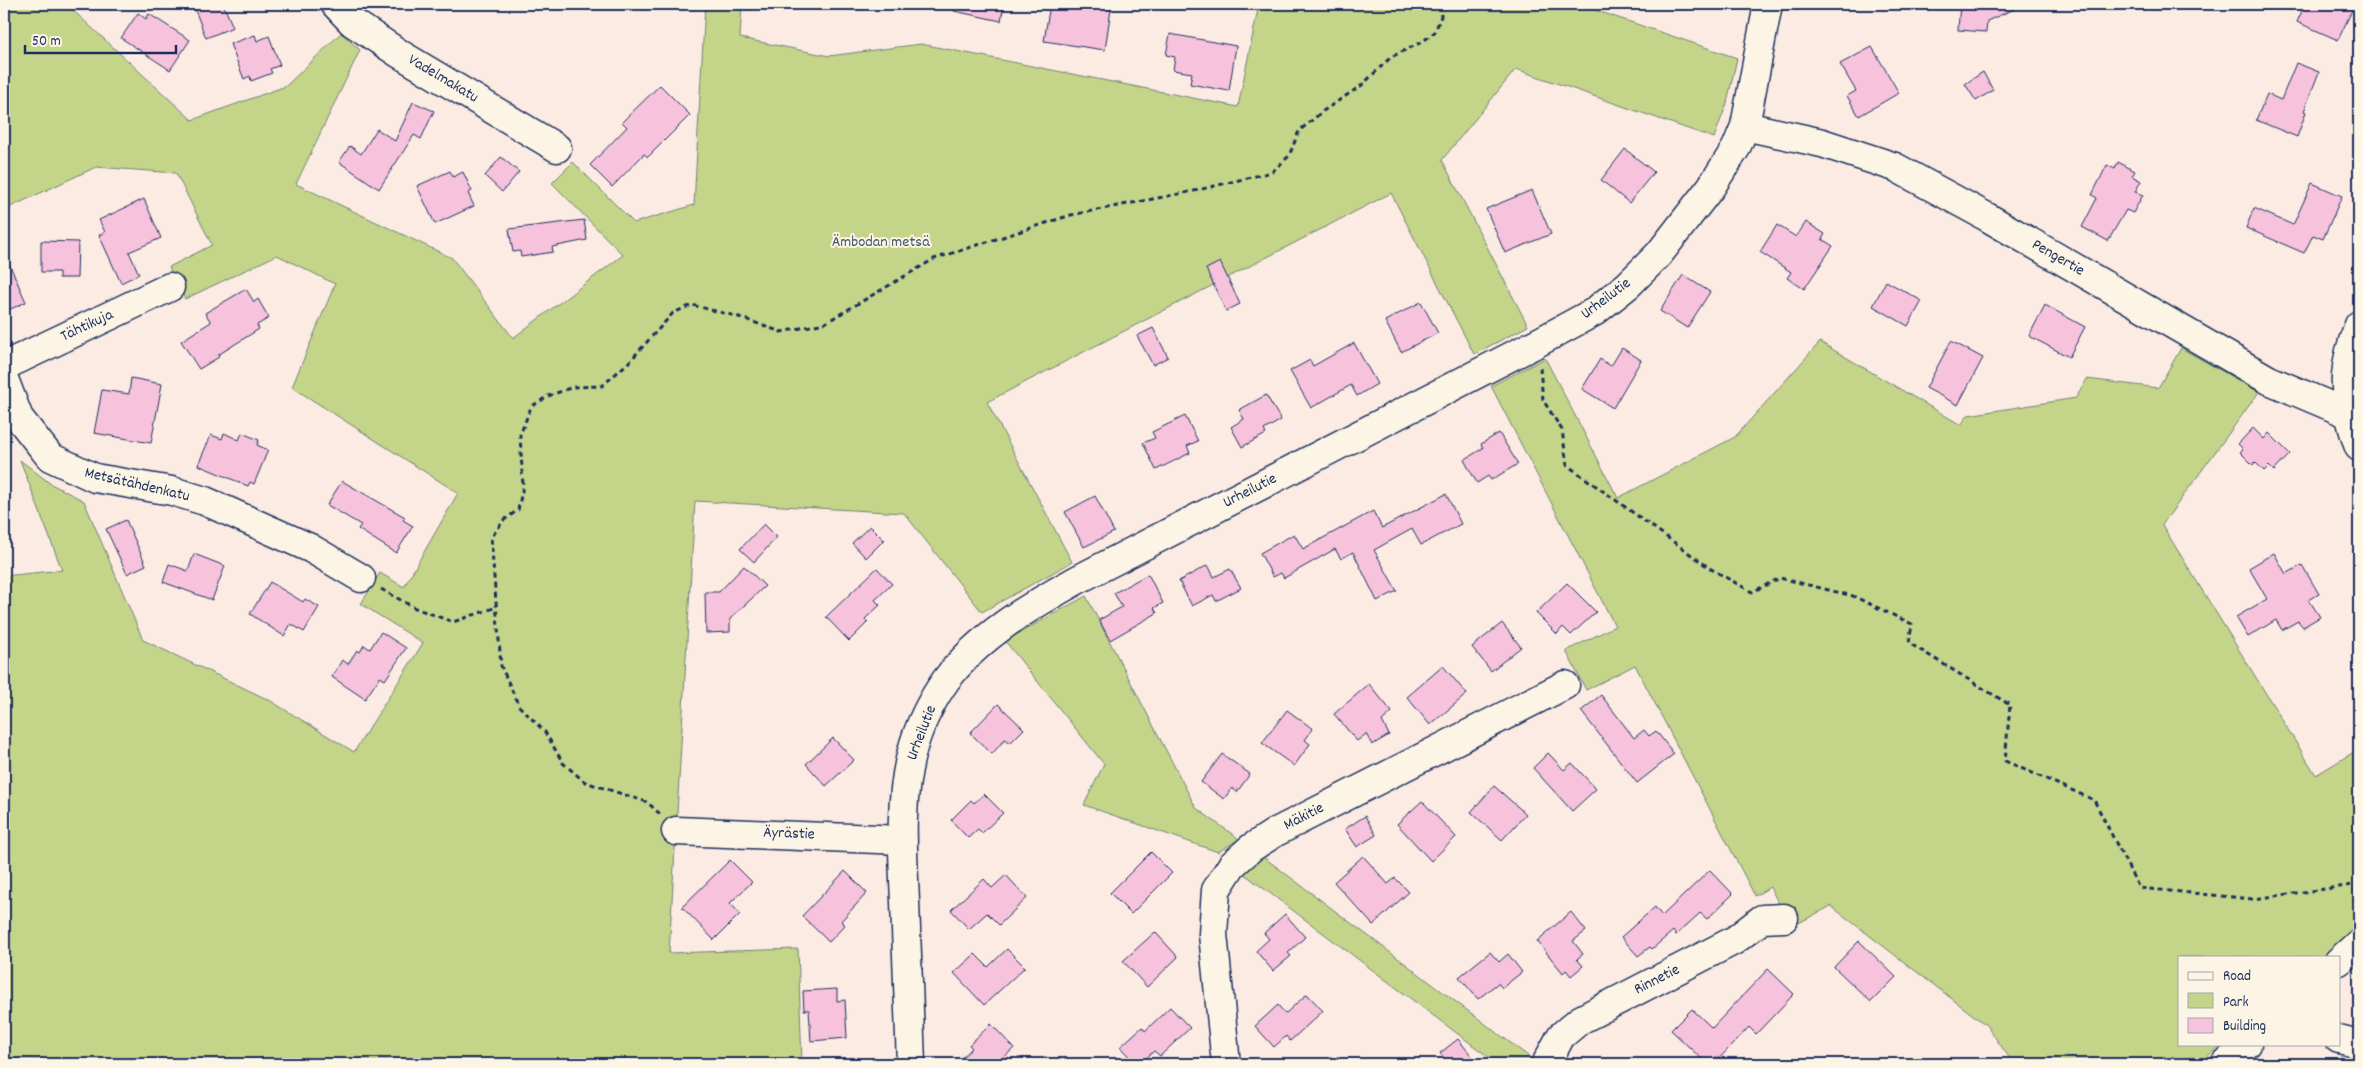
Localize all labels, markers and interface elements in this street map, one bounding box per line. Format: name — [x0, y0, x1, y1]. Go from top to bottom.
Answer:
scale bar — [25, 22, 176, 54]
text: 50 m — [32, 31, 61, 53]
street label: Vadelmakatu — [403, 49, 483, 109]
park label: Ämbodan metsä — [832, 231, 930, 254]
street label: Pengertie — [2027, 234, 2089, 282]
street label: Urheilutie — [1576, 273, 1636, 325]
street label: Tähtikuja — [57, 304, 118, 348]
street label: Metsätähdenkatu — [82, 462, 192, 508]
street label: Urheilutie — [1219, 468, 1281, 514]
street label: Urheilutie — [901, 702, 943, 764]
street label: Mäkitie — [1280, 797, 1328, 837]
street label: Äyrästie — [763, 822, 815, 846]
legend — [2178, 956, 2340, 1046]
street label: Rinnetie — [1630, 959, 1684, 1001]
text: Road — [2223, 966, 2251, 988]
text: Park — [2223, 992, 2249, 1014]
text: Building — [2223, 1016, 2266, 1038]

